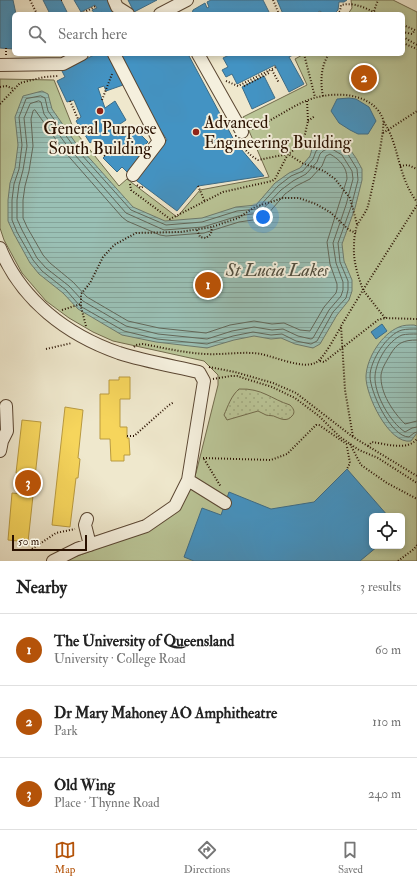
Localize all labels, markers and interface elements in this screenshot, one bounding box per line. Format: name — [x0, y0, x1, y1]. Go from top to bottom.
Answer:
search box — [12, 12, 405, 56]
icon: search — [26, 23, 48, 45]
text: Search here — [58, 25, 127, 44]
pin: 2 — [351, 63, 377, 93]
marker: General Purpose South Building — [95, 106, 105, 116]
place label: Advanced Engineering Building — [203, 112, 352, 153]
place label: General Purpose South Building — [43, 118, 157, 159]
marker: Advanced Engineering Building — [191, 127, 201, 137]
your location — [253, 207, 273, 227]
water label: St Lucia Lakes — [225, 259, 329, 282]
pin: 1 — [195, 270, 221, 300]
pin: 3 — [15, 468, 41, 498]
map controls — [369, 513, 405, 549]
button: locate — [369, 513, 405, 549]
scale bar — [12, 533, 87, 552]
text: 50 m — [18, 535, 39, 548]
text: Nearby — [16, 577, 67, 598]
text: 3 results — [360, 579, 401, 595]
text: The University of Queensland — [54, 632, 234, 651]
text: 1 — [27, 642, 31, 658]
text: 60 m — [375, 642, 401, 658]
text: University · College Road — [54, 651, 186, 667]
text: Dr Mary Mahoney AO Amphitheatre — [54, 704, 277, 723]
text: 2 — [26, 714, 32, 730]
text: 110 m — [372, 714, 401, 730]
text: Park — [54, 723, 78, 739]
text: Old Wing — [54, 776, 115, 795]
text: 3 — [27, 786, 32, 802]
text: 240 m — [368, 786, 401, 802]
text: Place · Thynne Road — [54, 795, 160, 811]
tab: Map — [54, 839, 76, 876]
tab: Directions — [184, 839, 230, 876]
tab: Saved — [338, 839, 363, 876]

